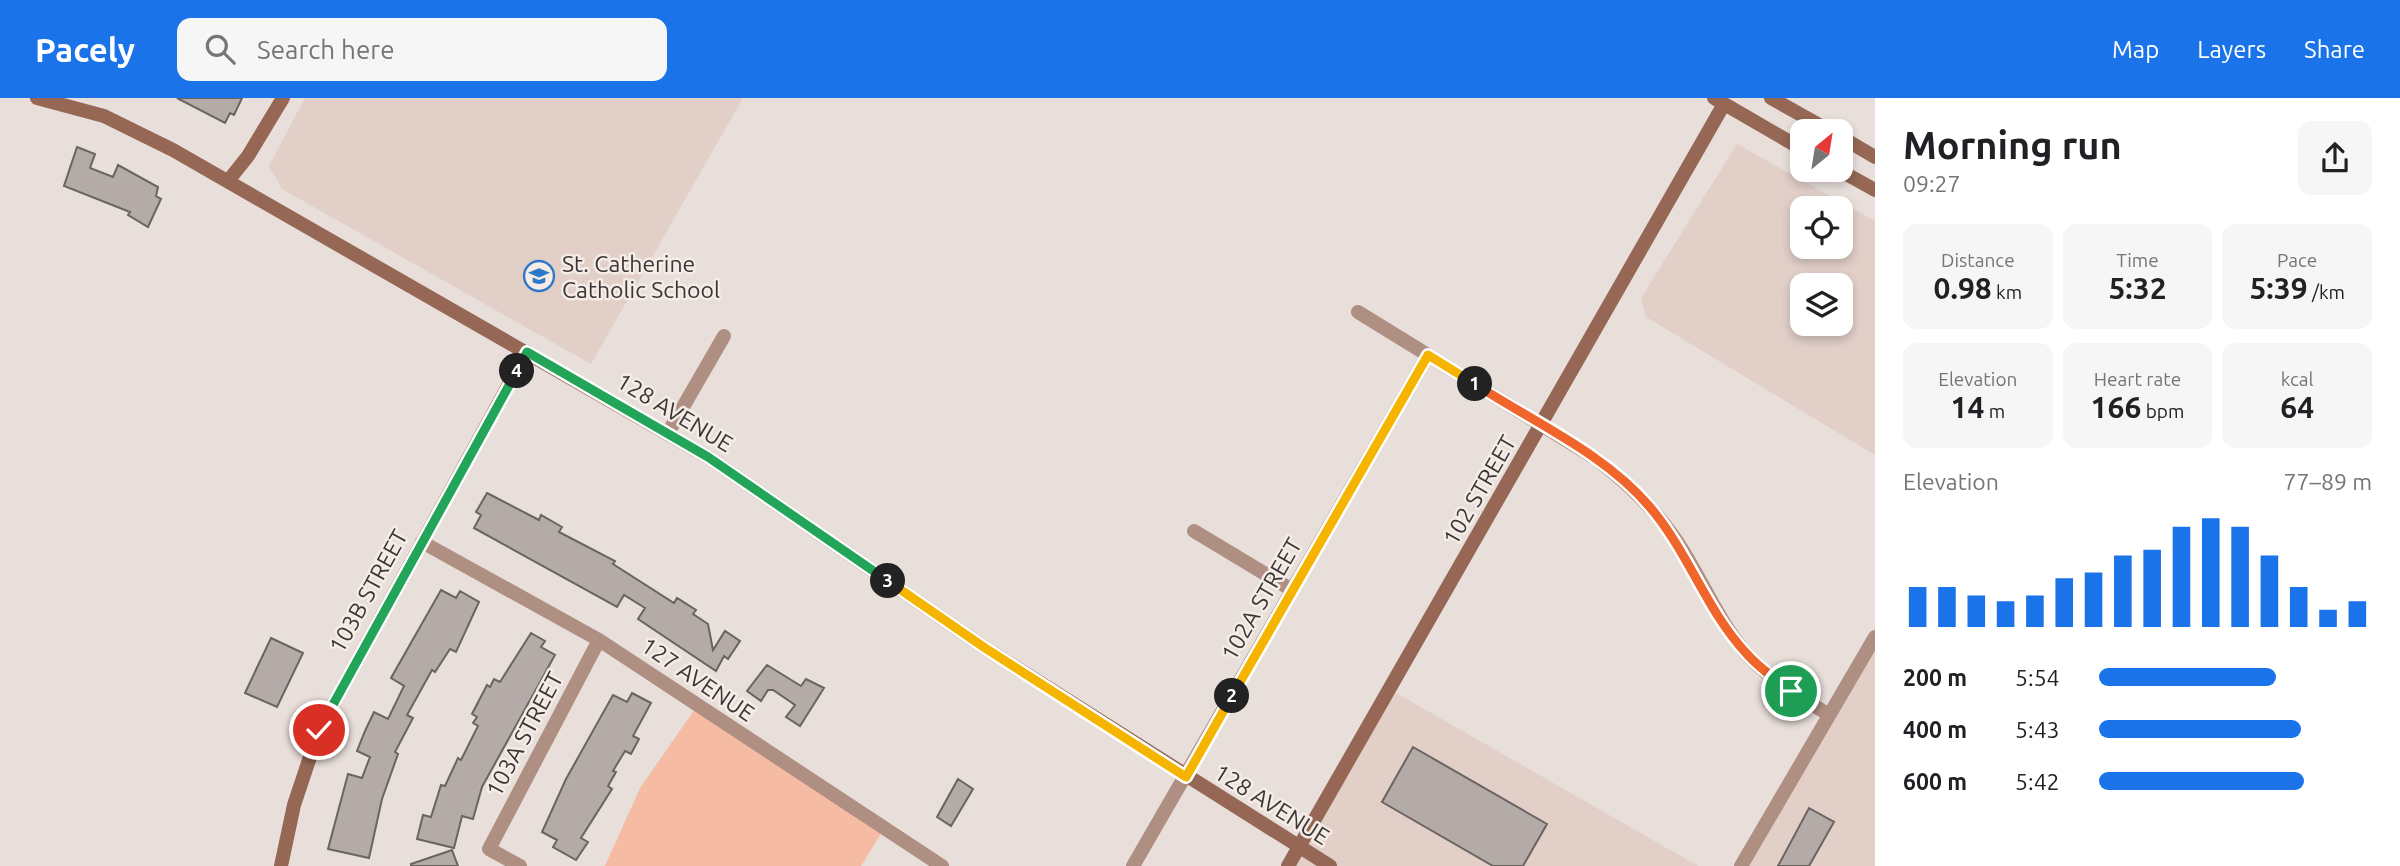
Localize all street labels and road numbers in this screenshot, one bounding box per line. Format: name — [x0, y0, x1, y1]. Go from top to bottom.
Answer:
street label: 128 AVENUE — [613, 368, 737, 456]
street label: 102 STREET — [1438, 431, 1520, 549]
street label: 103B STREET — [324, 525, 412, 657]
street label: 102A STREET — [1216, 533, 1306, 665]
street label: 127 AVENUE — [637, 632, 759, 726]
street label: 103A STREET — [481, 668, 567, 800]
street label: 128 AVENUE — [1210, 759, 1334, 849]

